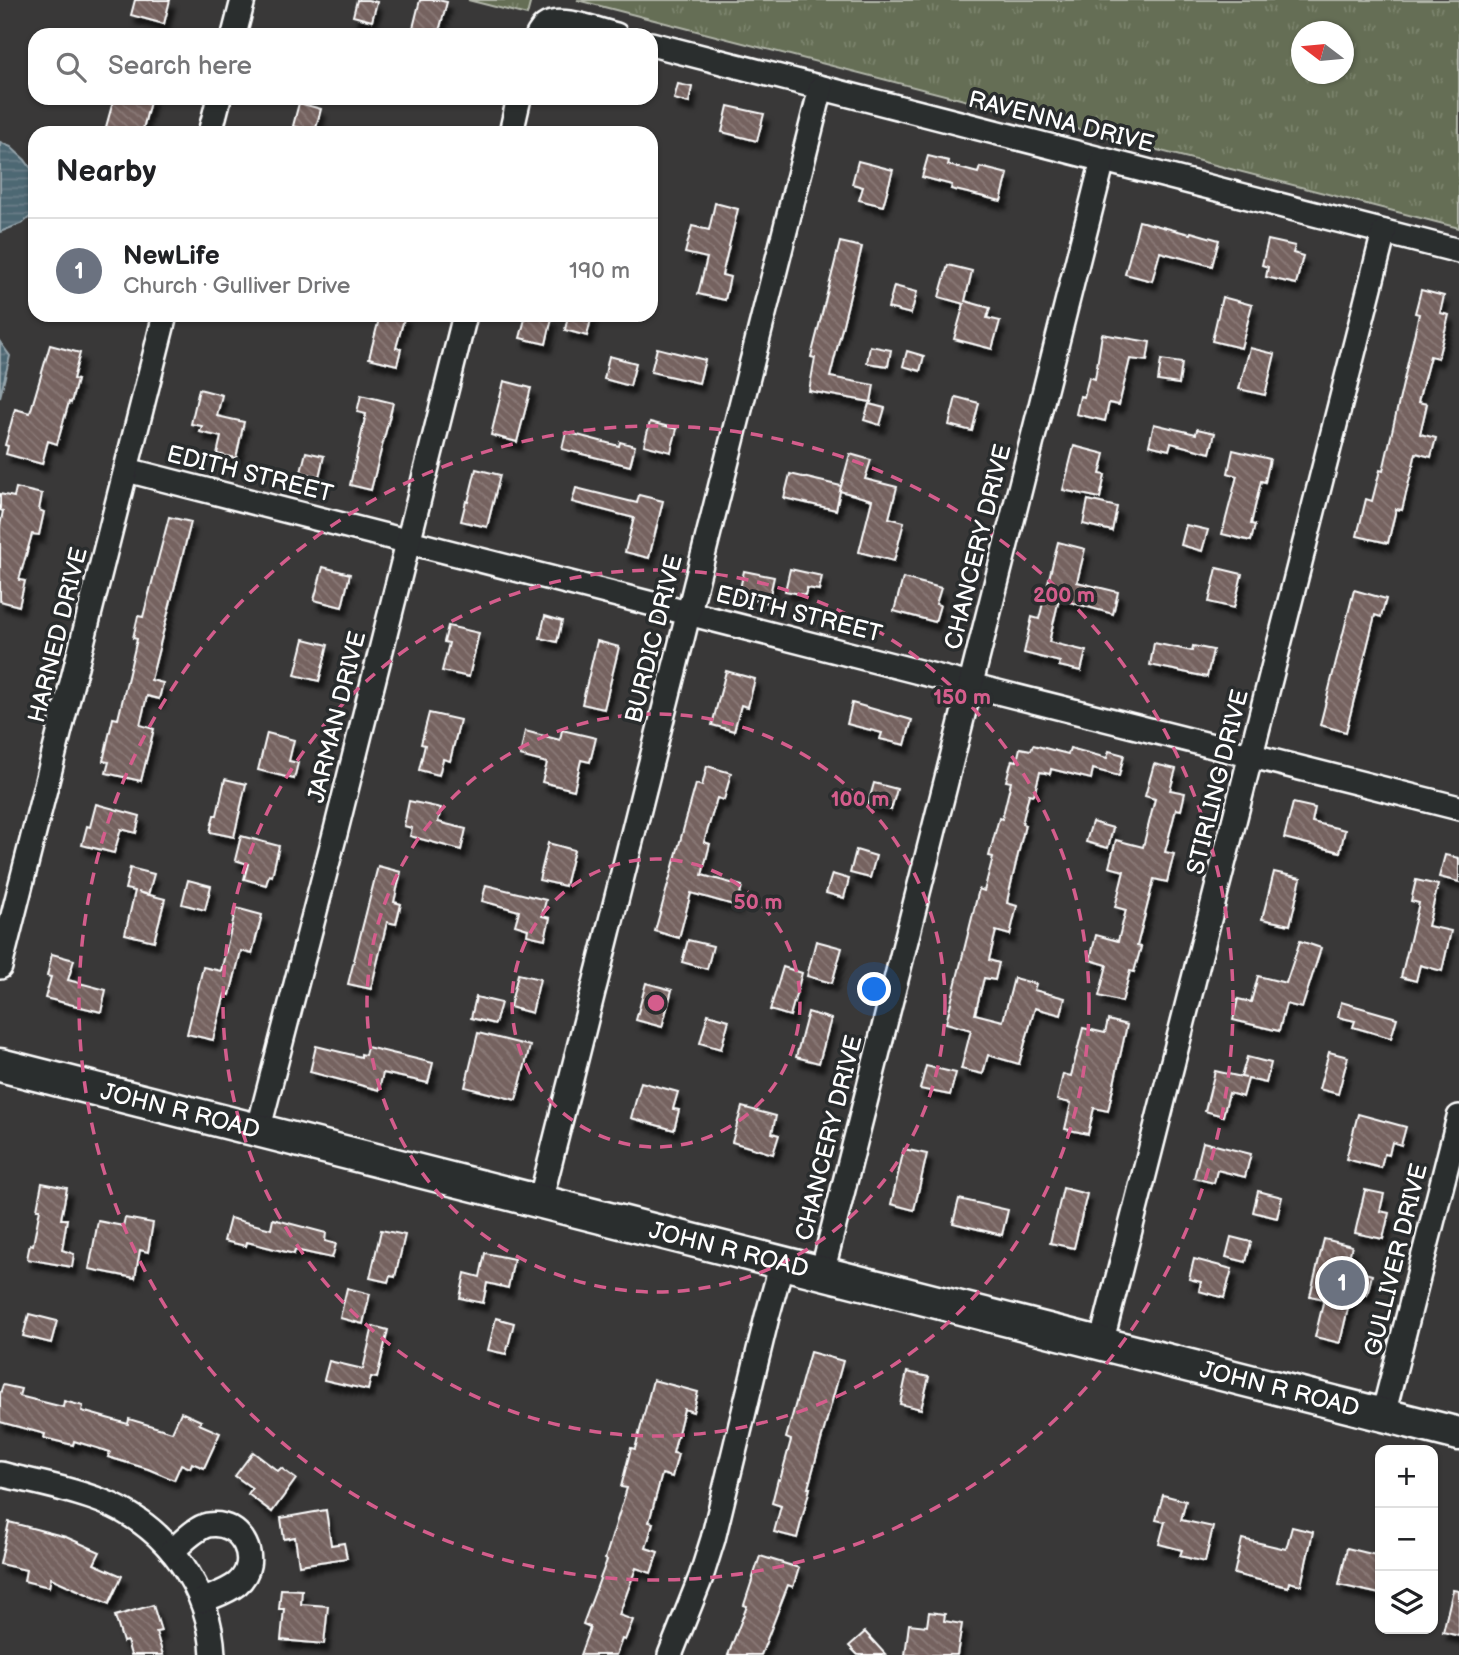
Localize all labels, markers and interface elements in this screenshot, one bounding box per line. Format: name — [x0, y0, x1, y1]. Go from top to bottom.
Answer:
north arrow — [1291, 21, 1354, 84]
search box — [28, 28, 658, 105]
icon: search — [52, 48, 90, 86]
text: Search here — [108, 51, 252, 82]
street label: RAVENNA DRIVE — [965, 85, 1157, 159]
text: Nearby — [56, 154, 156, 190]
text: NewLife — [123, 241, 220, 272]
text: 1 — [74, 257, 84, 285]
text: 190 m — [569, 257, 630, 285]
text: Church · Gulliver Drive — [123, 272, 350, 300]
street label: EDITH STREET — [164, 439, 337, 509]
street label: CHANCERY DRIVE — [938, 441, 1018, 653]
street label: HARNED DRIVE — [22, 544, 94, 726]
street label: BURDIC DRIVE — [619, 552, 689, 726]
street label: EDITH STREET — [713, 579, 886, 649]
text: 200 m — [1033, 583, 1095, 608]
street label: JARMAN DRIVE — [302, 628, 372, 806]
text: 150 m — [933, 685, 991, 710]
street label: STIRLING DRIVE — [1181, 687, 1255, 877]
text: 100 m — [831, 787, 889, 812]
text: 50 m — [734, 890, 782, 915]
your location — [857, 972, 891, 1006]
centre of rings — [644, 991, 668, 1015]
street label: CHANCERY DRIVE — [789, 1032, 869, 1244]
street label: JOHN R ROAD — [98, 1077, 263, 1145]
street label: GULLIVER DRIVE — [1358, 1161, 1434, 1359]
street label: JOHN R ROAD — [646, 1215, 812, 1283]
pin: 1 — [1319, 1257, 1365, 1309]
street label: JOHN R ROAD — [1197, 1355, 1362, 1423]
map controls — [1375, 1445, 1438, 1634]
button: + — [1375, 1445, 1438, 1508]
button: − — [1375, 1508, 1438, 1571]
button: layers — [1375, 1571, 1438, 1634]

